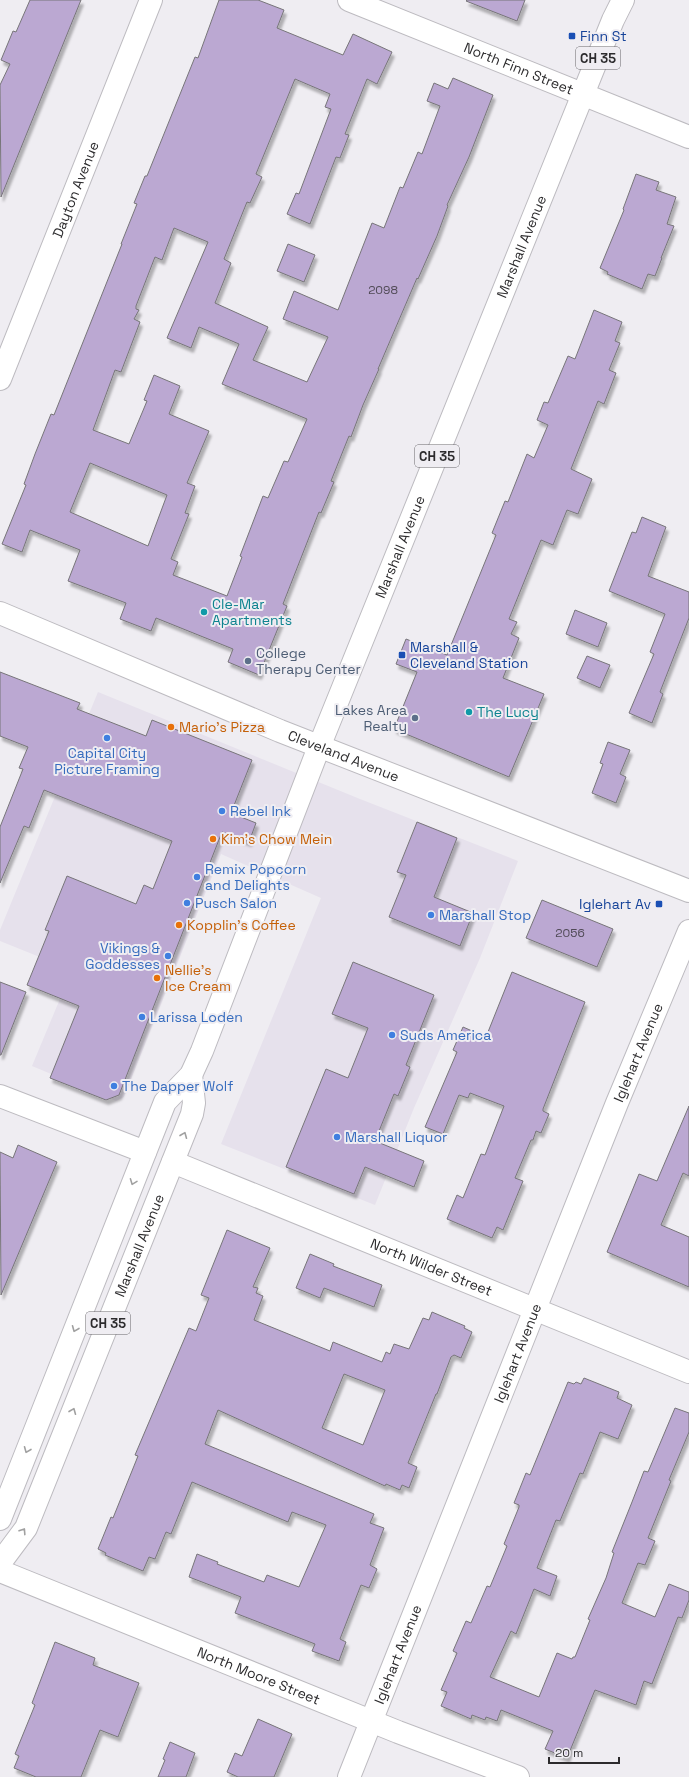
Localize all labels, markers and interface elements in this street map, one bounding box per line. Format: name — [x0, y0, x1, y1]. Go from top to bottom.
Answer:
place label: Finn St — [580, 27, 627, 45]
marker: Finn St — [567, 31, 577, 41]
street label: North Finn Street — [461, 38, 576, 99]
road number: CH 35 — [576, 47, 620, 69]
street label: Dayton Avenue — [48, 139, 103, 240]
street label: Marshall Avenue — [493, 192, 550, 300]
house number: 2098 — [368, 282, 398, 298]
road number: CH 35 — [415, 445, 459, 467]
street label: Marshall Avenue — [371, 493, 429, 601]
place label: Cle-Mar Apartments — [212, 595, 292, 629]
marker: Cle-Mar Apartments — [199, 607, 209, 617]
place label: Marshall & Cleveland Station — [410, 638, 528, 672]
place label: College Therapy Center — [256, 644, 361, 678]
marker: Marshall & Cleveland Station — [397, 650, 407, 660]
marker: College Therapy Center — [243, 656, 253, 666]
place label: Lakes Area Realty — [335, 701, 407, 735]
place label: The Lucy — [477, 703, 539, 721]
marker: The Lucy — [464, 707, 474, 717]
marker: Lakes Area Realty — [410, 713, 420, 723]
place label: Mario's Pizza — [179, 718, 265, 736]
marker: Mario's Pizza — [166, 722, 176, 732]
street label: Cleveland Avenue — [285, 726, 402, 786]
marker: Capital City Picture Framing — [102, 733, 112, 743]
place label: Capital City Picture Framing — [54, 744, 160, 778]
place label: Rebel Ink — [230, 802, 291, 820]
marker: Rebel Ink — [217, 806, 227, 816]
place label: Kim's Chow Mein — [221, 830, 332, 848]
marker: Kim's Chow Mein — [208, 834, 218, 844]
place label: Remix Popcorn and Delights — [205, 860, 306, 894]
marker: Remix Popcorn and Delights — [192, 872, 202, 882]
place label: Pusch Salon — [195, 894, 277, 912]
place label: Iglehart Av — [579, 895, 651, 913]
marker: Pusch Salon — [182, 898, 192, 908]
marker: Iglehart Av — [654, 899, 664, 909]
place label: Marshall Stop — [439, 906, 531, 924]
marker: Marshall Stop — [426, 910, 436, 920]
place label: Kopplin's Coffee — [187, 916, 296, 934]
marker: Kopplin's Coffee — [174, 920, 184, 930]
house number: 2056 — [555, 925, 585, 941]
place label: Vikings & Goddesses — [85, 939, 161, 973]
marker: Vikings & Goddesses — [163, 951, 173, 961]
place label: Nellie's Ice Cream — [165, 961, 231, 995]
marker: Nellie's Ice Cream — [152, 973, 162, 983]
street label: Iglehart Avenue — [609, 1000, 667, 1105]
place label: Larissa Loden — [150, 1008, 243, 1026]
marker: Larissa Loden — [137, 1012, 147, 1022]
place label: Suds America — [400, 1026, 491, 1044]
marker: Suds America — [387, 1030, 397, 1040]
place label: The Dapper Wolf — [122, 1077, 233, 1095]
marker: The Dapper Wolf — [109, 1081, 119, 1091]
place label: Marshall Liquor — [345, 1128, 447, 1146]
one-way arrow — [179, 1131, 187, 1139]
marker: Marshall Liquor — [332, 1132, 342, 1142]
one-way arrow — [130, 1179, 138, 1186]
street label: Marshall Avenue — [111, 1191, 168, 1299]
street label: North Wilder Street — [368, 1234, 495, 1300]
street label: Iglehart Avenue — [490, 1301, 545, 1406]
road number: CH 35 — [86, 1312, 130, 1334]
one-way arrow — [72, 1325, 80, 1333]
one-way arrow — [68, 1408, 76, 1415]
one-way arrow — [24, 1446, 32, 1453]
one-way arrow — [18, 1528, 26, 1535]
street label: Iglehart Avenue — [370, 1602, 426, 1707]
street label: North Moore Street — [195, 1643, 323, 1709]
scale bar — [549, 1739, 619, 1765]
text: 20 m — [555, 1745, 583, 1761]

